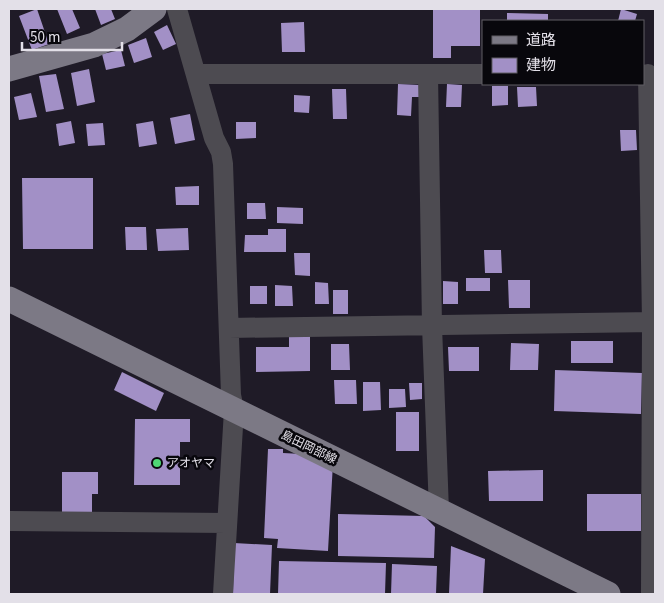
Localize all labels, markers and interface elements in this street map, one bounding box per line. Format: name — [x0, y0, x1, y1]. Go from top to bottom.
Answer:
scale bar — [22, 20, 122, 52]
legend — [482, 20, 644, 85]
text: 50 m — [30, 27, 60, 48]
text: 道路 — [526, 30, 556, 51]
text: 建物 — [526, 55, 556, 76]
street label: 島田岡部線 — [278, 427, 339, 468]
place label: アオヤマ — [167, 455, 215, 472]
marker: アオヤマ — [151, 457, 163, 469]

